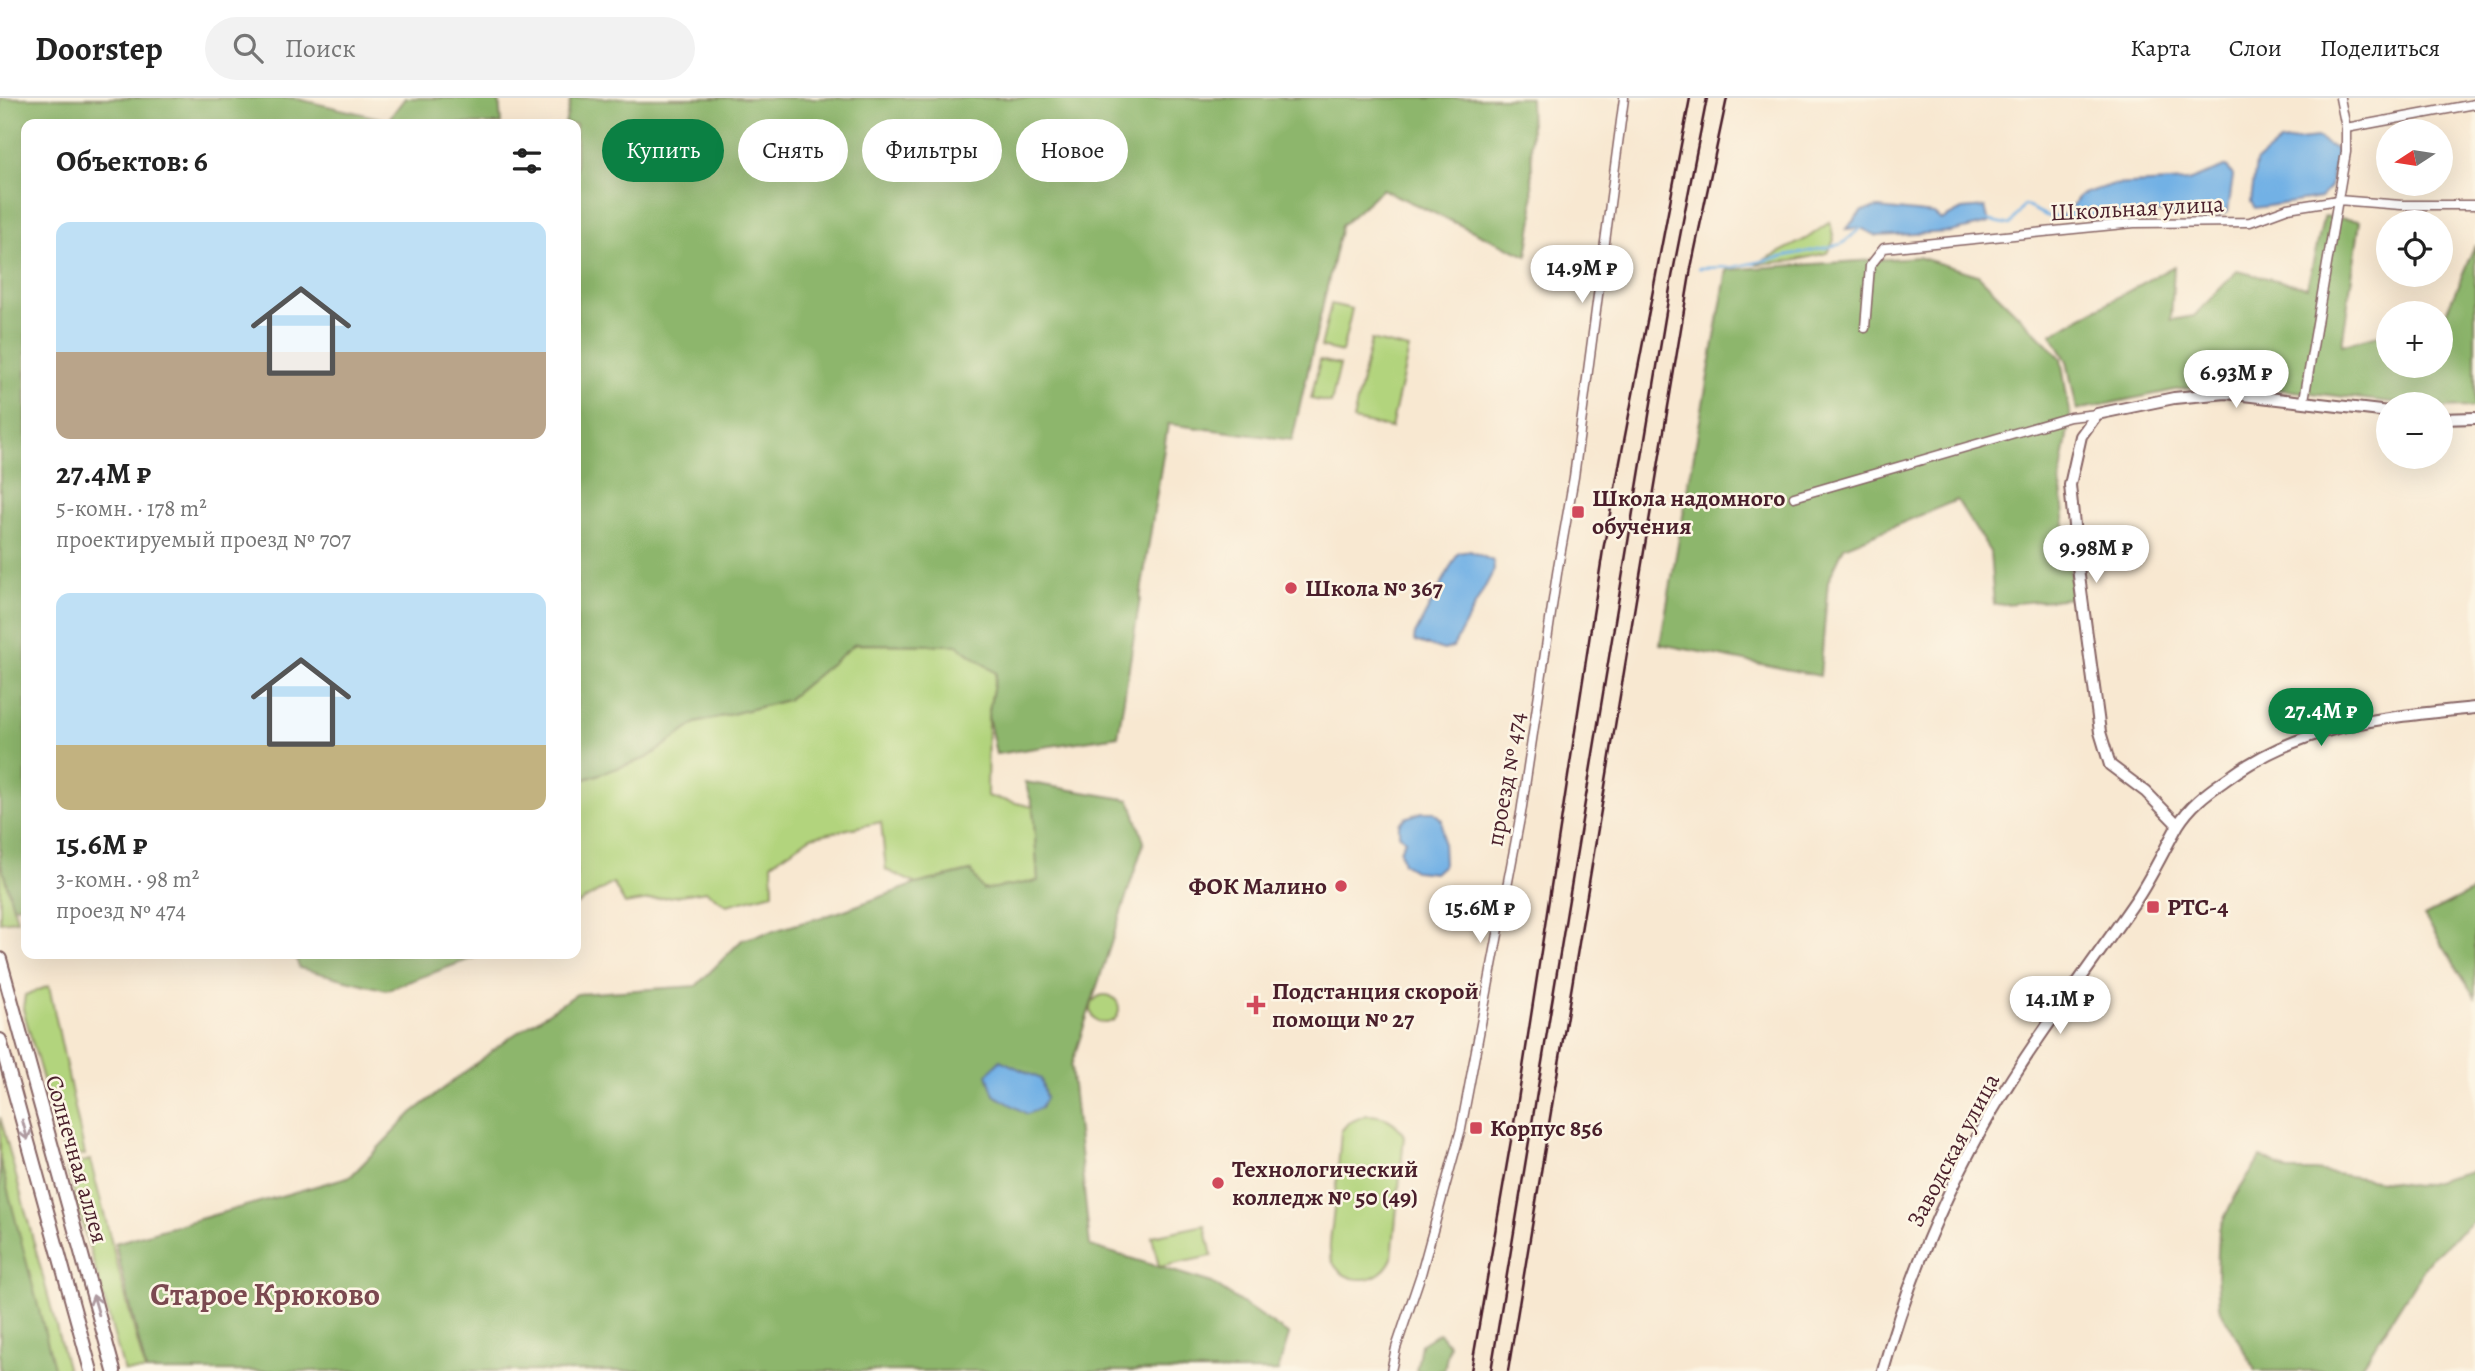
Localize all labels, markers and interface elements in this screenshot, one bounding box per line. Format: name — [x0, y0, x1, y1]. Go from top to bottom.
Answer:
search box — [205, 17, 695, 80]
text: Doorstep — [35, 26, 163, 71]
icon: search — [229, 29, 267, 67]
text: Поиск — [285, 31, 356, 66]
text: Карта — [2130, 32, 2191, 64]
text: Слои — [2229, 32, 2282, 64]
text: Поделиться — [2320, 32, 2440, 64]
chip: Купить — [602, 119, 724, 182]
chip: Снять — [738, 119, 848, 182]
chip: Фильтры — [862, 119, 1002, 182]
chip: Новое — [1016, 119, 1128, 182]
north arrow — [2376, 119, 2454, 196]
map controls — [2376, 119, 2453, 469]
text: Объектов: 6 — [56, 141, 208, 181]
icon: filters — [508, 142, 546, 180]
street label: Школьная улица — [2049, 187, 2225, 229]
button: locate — [2376, 210, 2453, 287]
pin: 14.9M ₽ — [1517, 246, 1647, 305]
text: 14.9M ₽ — [1546, 252, 1618, 283]
icon: home — [238, 268, 364, 394]
button: + — [2376, 301, 2453, 378]
pin: 6.93M ₽ — [2171, 350, 2301, 410]
text: 6.93M ₽ — [2200, 357, 2272, 388]
button: − — [2376, 392, 2453, 469]
text: 27.4M ₽ — [56, 453, 151, 493]
place label: Школа надомного обучения — [1592, 482, 1785, 542]
text: 5-комн. · 178 m² — [56, 493, 207, 524]
marker: Школа надомного обучения — [1570, 504, 1586, 520]
text: проектируемый проезд № 707 — [56, 524, 351, 555]
pin: 9.98M ₽ — [2031, 526, 2161, 585]
text: 9.98M ₽ — [2059, 532, 2133, 563]
place label: Школа № 367 — [1305, 572, 1443, 604]
marker: Школа № 367 — [1283, 580, 1299, 596]
icon: home — [238, 639, 364, 765]
pin: 27.4M ₽ — [2256, 688, 2386, 748]
text: 27.4M ₽ — [2284, 695, 2358, 726]
street label: проезд № 474 — [1478, 709, 1534, 849]
text: 15.6M ₽ — [56, 824, 148, 864]
text: 3-комн. · 98 m² — [56, 864, 199, 895]
place label: ФОК Малино — [1188, 870, 1327, 902]
marker: ФОК Малино — [1333, 878, 1349, 894]
pin: 15.6M ₽ — [1415, 886, 1545, 945]
place label: РТС-4 — [2167, 891, 2228, 923]
text: 15.6M ₽ — [1445, 892, 1515, 923]
text: проезд № 474 — [56, 895, 186, 926]
marker: РТС-4 — [2145, 899, 2161, 915]
place label: Подстанция скорой помощи № 27 — [1272, 975, 1479, 1035]
pin: 14.1M ₽ — [1995, 976, 2125, 1036]
text: 14.1M ₽ — [2026, 983, 2094, 1014]
marker: Подстанция скорой помощи № 27 — [1246, 995, 1266, 1015]
street label: Заводская улица — [1899, 1067, 2007, 1233]
street label: Солнечная аллея — [38, 1071, 116, 1247]
place label: Корпус 856 — [1490, 1112, 1603, 1144]
one-way arrow — [19, 1118, 32, 1140]
marker: Корпус 856 — [1468, 1120, 1484, 1136]
place label: Технологический колледж № 50 (49) — [1232, 1153, 1418, 1213]
marker: Технологический колледж № 50 (49) — [1210, 1175, 1226, 1191]
district label: Старое Крюково — [150, 1272, 380, 1316]
one-way arrow — [88, 1295, 101, 1317]

